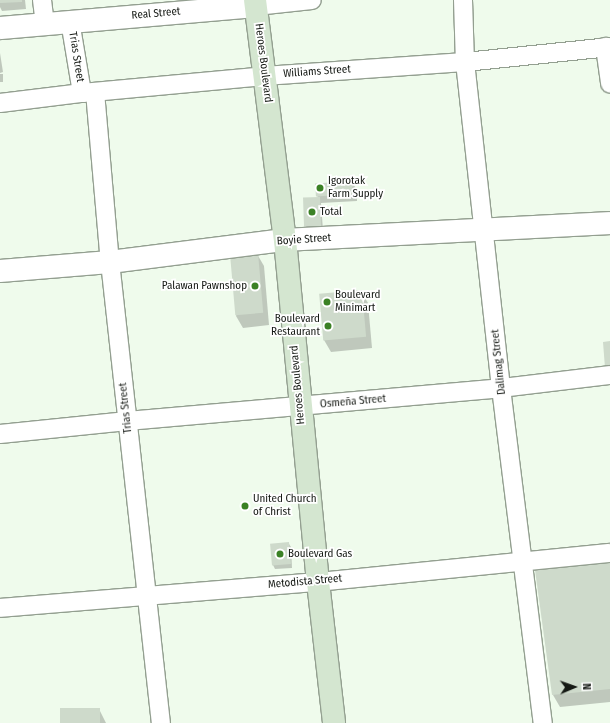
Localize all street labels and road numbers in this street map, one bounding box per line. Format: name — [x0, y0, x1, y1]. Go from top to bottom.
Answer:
street label: Real Street — [131, 5, 181, 23]
street label: Heroes Boulevard — [252, 23, 274, 103]
street label: Trias Street — [65, 31, 87, 83]
street label: Williams Street — [283, 63, 351, 81]
street label: Boyie Street — [276, 232, 332, 248]
street label: Dalimag Street — [489, 329, 509, 395]
street label: Heroes Boulevard — [288, 345, 308, 425]
street label: Trias Street — [117, 382, 135, 434]
street label: Osmeña Street — [319, 393, 387, 411]
street label: Metodista Street — [267, 572, 343, 592]

